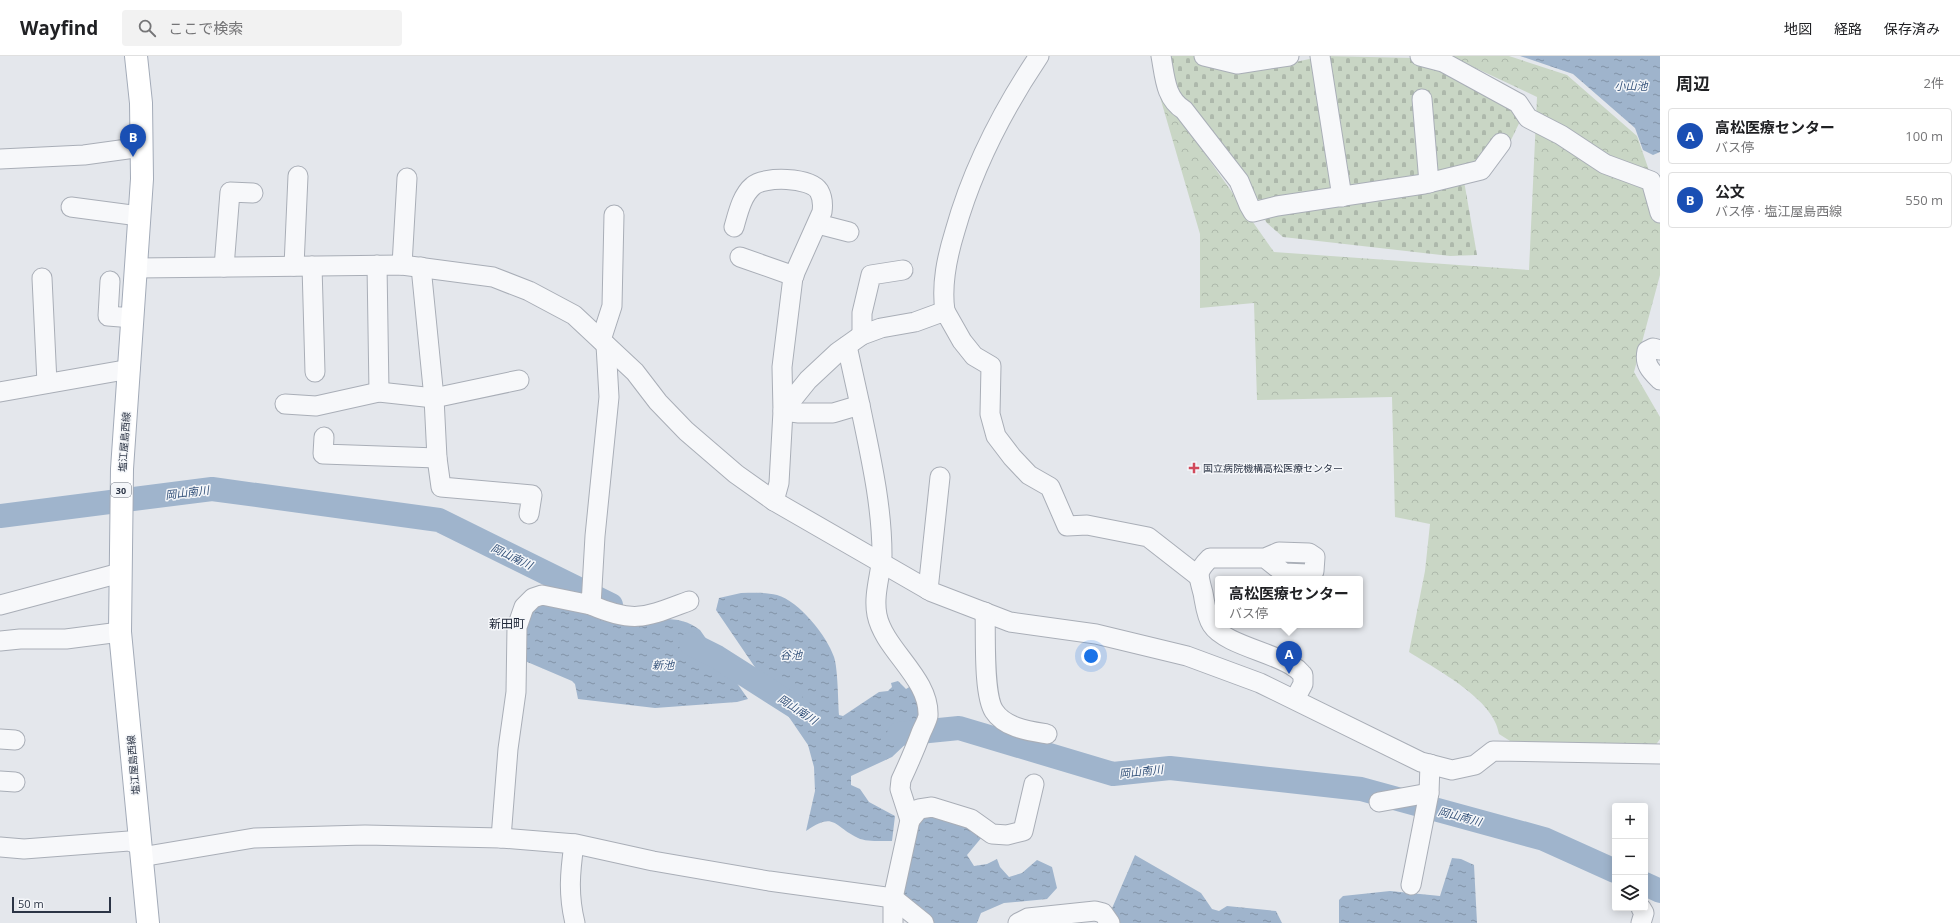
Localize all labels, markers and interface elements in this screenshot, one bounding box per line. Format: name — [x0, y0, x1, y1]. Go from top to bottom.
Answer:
search box — [122, 10, 402, 46]
text: Wayfind — [20, 15, 98, 41]
icon: search — [136, 17, 158, 39]
text: ここで検索 — [168, 18, 243, 38]
text: 地図 — [1784, 19, 1812, 38]
text: 経路 — [1834, 19, 1862, 38]
text: 保存済み — [1884, 19, 1940, 38]
text: 周辺 — [1676, 72, 1710, 95]
text: 2件 — [1924, 74, 1944, 92]
water label: 小山池 — [1615, 78, 1648, 93]
text: 高松医療センター — [1715, 117, 1835, 137]
pin: B — [120, 124, 146, 157]
text: A — [1686, 127, 1694, 145]
text: 100 m — [1905, 127, 1943, 145]
text: バス停 — [1715, 138, 1754, 156]
text: 公文 — [1715, 181, 1745, 201]
text: B — [1686, 191, 1694, 209]
text: 550 m — [1905, 191, 1943, 209]
text: バス停 · 塩江屋島西線 — [1715, 202, 1842, 220]
street label: 塩江屋島西線 — [115, 412, 133, 472]
place label: 国立病院機構高松医療センター — [1203, 461, 1343, 475]
marker: 国立病院機構高松医療センター — [1188, 462, 1200, 474]
water label: 岡山南川 — [164, 482, 211, 502]
road number: 30 — [111, 483, 131, 497]
water label: 岡山南川 — [489, 540, 536, 573]
popup — [1215, 576, 1363, 628]
text: 高松医療センター — [1229, 583, 1349, 603]
text: バス停 — [1229, 604, 1268, 622]
district label: 新田町 — [489, 615, 525, 632]
pin: A — [1276, 641, 1302, 674]
your location — [1081, 646, 1101, 666]
water label: 谷池 — [780, 647, 803, 662]
water label: 新池 — [652, 657, 675, 672]
water label: 岡山南川 — [775, 691, 821, 728]
street label: 塩江屋島西線 — [123, 735, 143, 795]
water label: 岡山南川 — [1118, 761, 1165, 781]
water label: 岡山南川 — [1437, 803, 1484, 829]
map controls — [1612, 803, 1648, 911]
button: + — [1612, 803, 1648, 839]
button: − — [1612, 839, 1648, 875]
button: layers — [1612, 875, 1648, 911]
scale bar — [12, 895, 111, 914]
text: 50 m — [18, 896, 44, 911]

